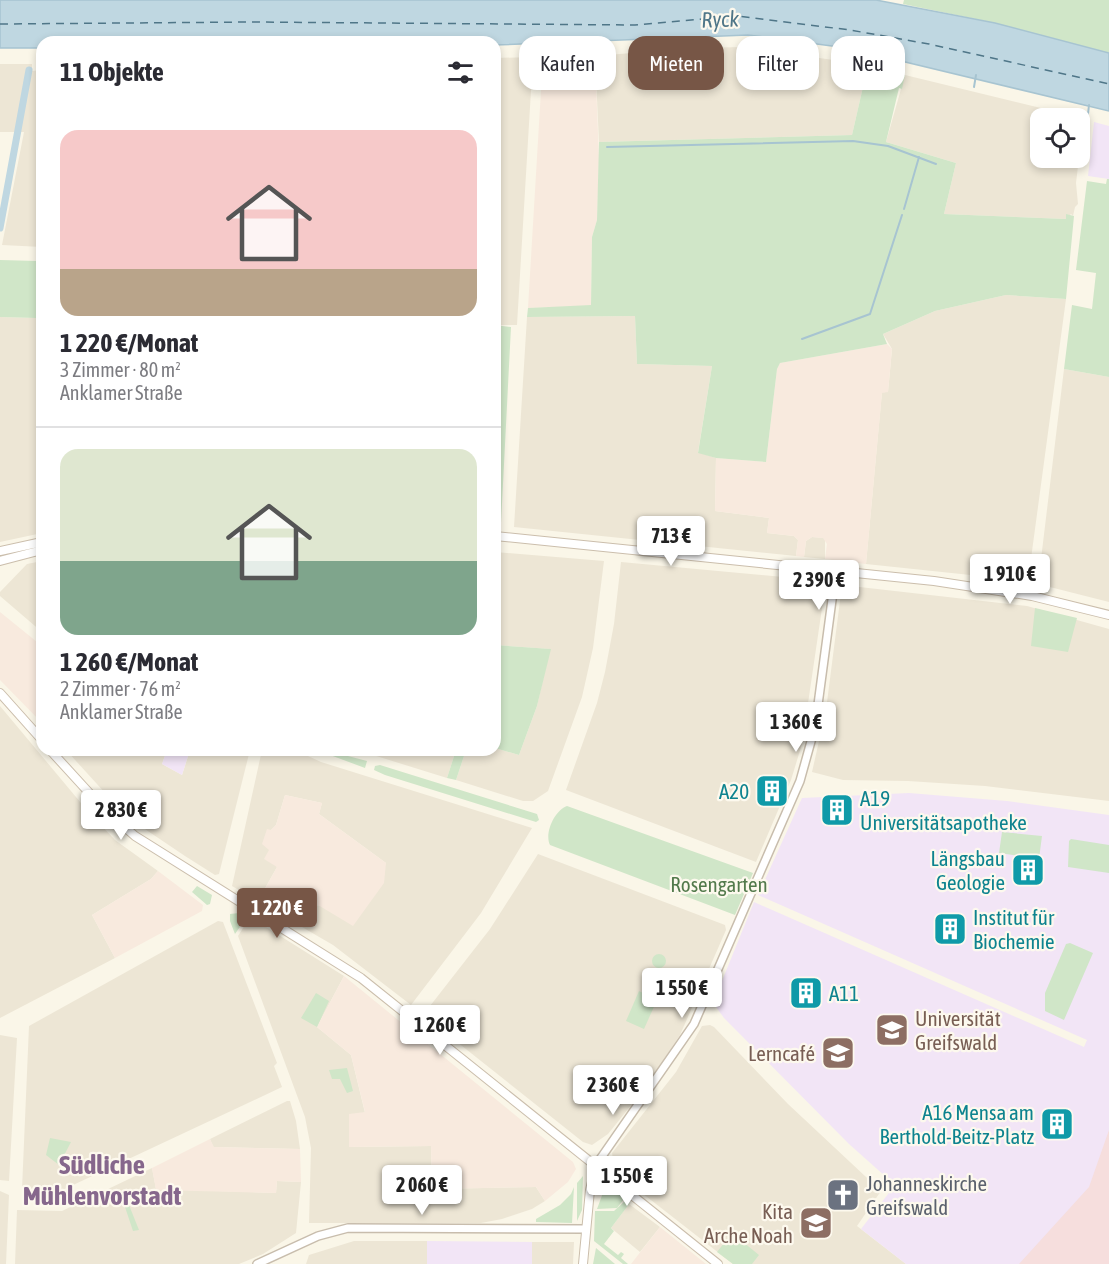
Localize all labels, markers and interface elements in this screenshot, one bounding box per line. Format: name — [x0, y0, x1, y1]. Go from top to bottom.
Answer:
water label: Ryck — [701, 5, 740, 33]
chip: Kaufen — [519, 36, 616, 90]
chip: Mieten — [628, 36, 724, 90]
chip: Filter — [736, 36, 819, 90]
chip: Neu — [831, 36, 905, 90]
icon: filters — [444, 56, 477, 89]
text: 11 Objekte — [60, 57, 164, 87]
map controls — [1030, 108, 1090, 168]
button: locate — [1030, 108, 1090, 168]
icon: home — [215, 169, 323, 277]
text: 1 220 €/Monat — [60, 328, 198, 358]
text: 3 Zimmer · 80 m² — [60, 358, 181, 381]
text: Anklamer Straße — [60, 381, 182, 404]
icon: home — [215, 488, 323, 596]
pin: 713 € — [629, 516, 713, 567]
text: 713 € — [651, 524, 691, 547]
pin: 1 910 € — [955, 554, 1065, 605]
pin: 2 390 € — [764, 560, 874, 611]
text: 1 910 € — [984, 562, 1036, 585]
text: 2 390 € — [793, 568, 845, 591]
text: 1 260 €/Monat — [60, 647, 198, 677]
text: 2 Zimmer · 76 m² — [60, 677, 181, 700]
text: Anklamer Straße — [60, 700, 182, 723]
pin: 1 360 € — [741, 702, 851, 753]
text: 1 360 € — [770, 710, 822, 733]
building icon: A20 — [754, 773, 790, 809]
place label: A20 — [719, 779, 749, 803]
place label: A19 Universitätsapotheke — [860, 786, 1027, 834]
pin: 2 830 € — [66, 790, 176, 841]
building icon: A19 Universitätsapotheke — [819, 792, 855, 828]
text: 2 830 € — [95, 798, 147, 821]
place label: Längsbau Geologie — [931, 846, 1005, 894]
building icon: Längsbau Geologie — [1010, 852, 1046, 888]
park label: Rosengarten — [670, 872, 768, 896]
pin: 1 220 € — [222, 888, 332, 939]
text: 1 220 € — [251, 896, 303, 919]
place label: Institut für Biochemie — [973, 905, 1055, 953]
building icon: Institut für Biochemie — [932, 911, 968, 947]
pin: 1 550 € — [627, 968, 737, 1019]
building icon: A11 — [788, 975, 824, 1011]
text: 1 550 € — [656, 976, 708, 999]
place label: A11 — [829, 981, 859, 1005]
pin: 1 260 € — [385, 1005, 495, 1056]
place label: Universität Greifswald — [915, 1006, 1001, 1054]
school or university icon: Universität Greifswald — [874, 1012, 910, 1048]
text: 1 260 € — [414, 1013, 466, 1036]
school or university icon: Lerncafé — [820, 1035, 856, 1071]
place label: Lerncafé — [748, 1041, 815, 1065]
pin: 2 360 € — [558, 1065, 668, 1116]
text: 2 360 € — [587, 1073, 639, 1096]
place label: A16 Mensa am Berthold-Beitz-Platz — [879, 1100, 1034, 1148]
building icon: A16 Mensa am Berthold-Beitz-Platz — [1039, 1106, 1075, 1142]
district label: Südliche Mühlenvorstadt — [23, 1149, 181, 1211]
pin: 1 550 € — [572, 1156, 682, 1207]
text: 1 550 € — [601, 1164, 653, 1187]
pin: 2 060 € — [367, 1165, 477, 1216]
place label: Johanneskirche Greifswald — [866, 1171, 987, 1219]
text: 2 060 € — [396, 1173, 448, 1196]
church icon: Johanneskirche Greifswald — [825, 1177, 861, 1213]
place label: Kita Arche Noah — [704, 1199, 793, 1247]
school or university icon: Kita Arche Noah — [798, 1205, 834, 1241]

